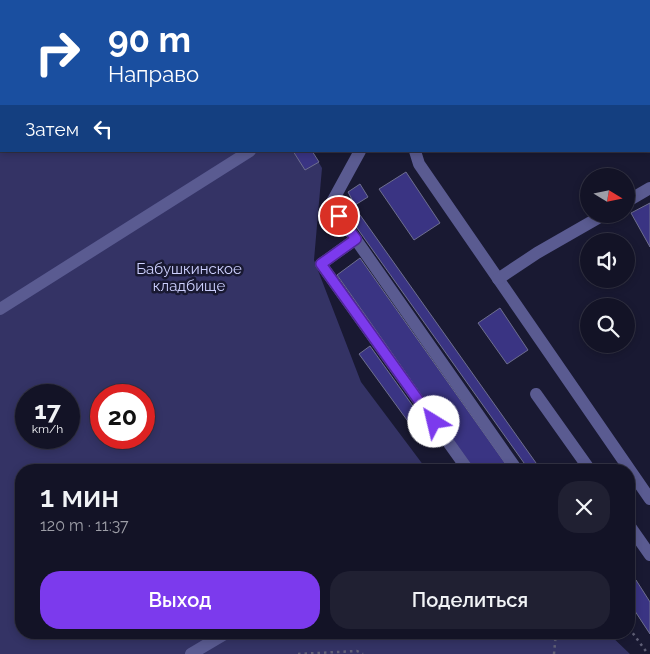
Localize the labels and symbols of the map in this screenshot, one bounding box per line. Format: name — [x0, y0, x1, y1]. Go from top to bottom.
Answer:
north arrow — [580, 168, 635, 222]
pin — [318, 195, 360, 237]
park label: Бабушкинское кладбище — [136, 260, 242, 295]
speed limit sign: 20 — [90, 384, 155, 449]
position arrow — [407, 395, 459, 447]

